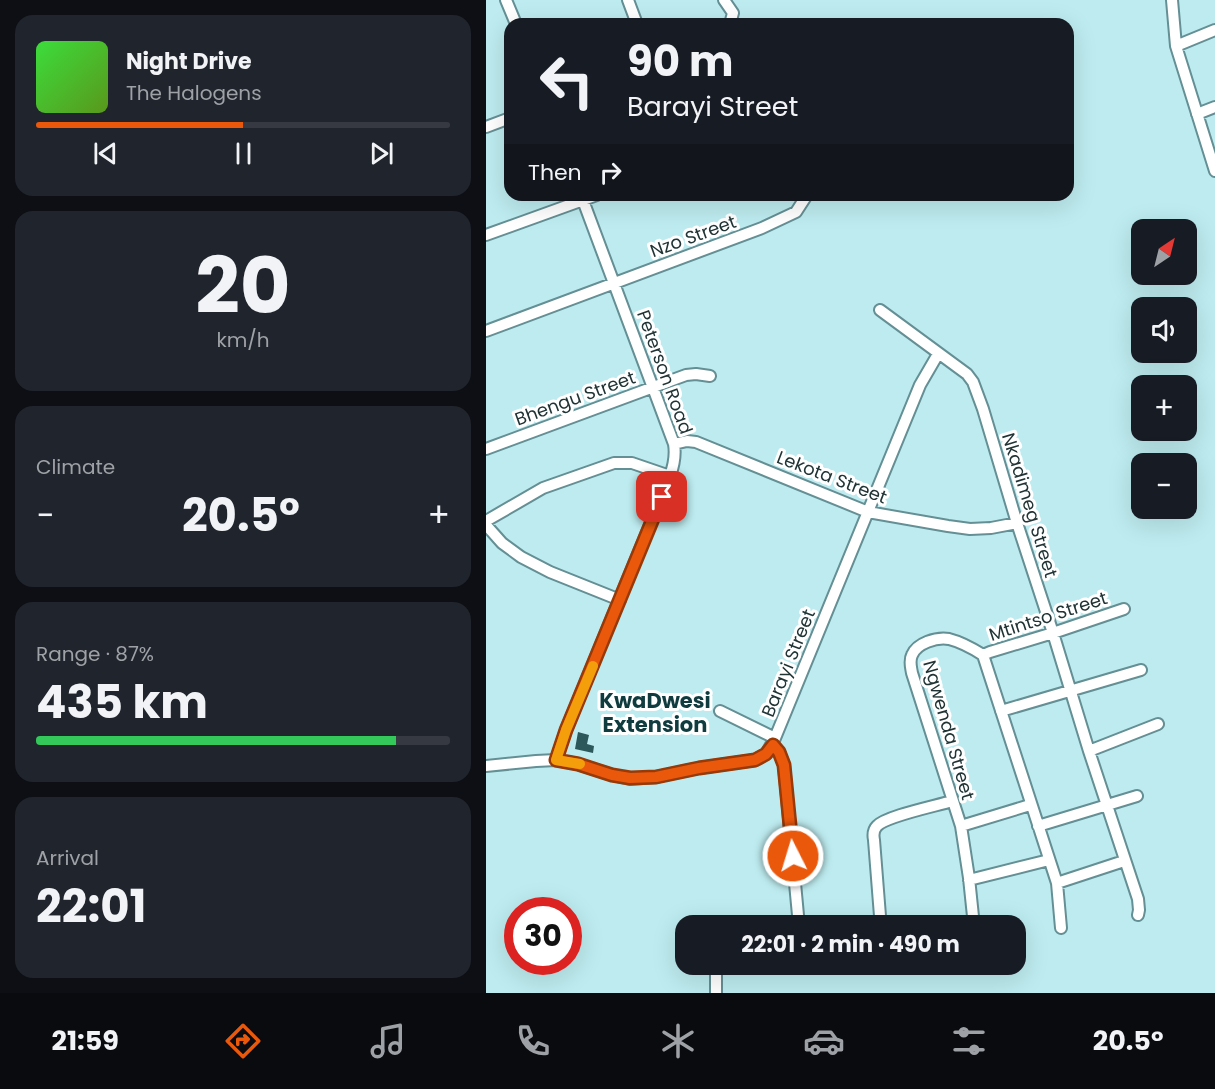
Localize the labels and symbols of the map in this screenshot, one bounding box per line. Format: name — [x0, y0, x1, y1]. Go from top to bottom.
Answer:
street label: Nzo Street — [646, 209, 740, 263]
north arrow — [1131, 219, 1197, 285]
street label: Peterson Road — [631, 307, 699, 437]
street label: Bhengu Street — [511, 365, 639, 431]
street label: Nkadimeg Street — [996, 430, 1064, 580]
street label: Lekota Street — [773, 445, 891, 509]
pin — [636, 471, 687, 522]
street label: Mtintso Street — [986, 585, 1110, 647]
street label: Barayi Street — [755, 605, 821, 721]
street label: Ngwenda Street — [917, 657, 981, 803]
district label: KwaDwesi Extension — [599, 686, 711, 739]
position arrow — [761, 824, 825, 888]
speed limit sign: 30 — [504, 897, 582, 975]

